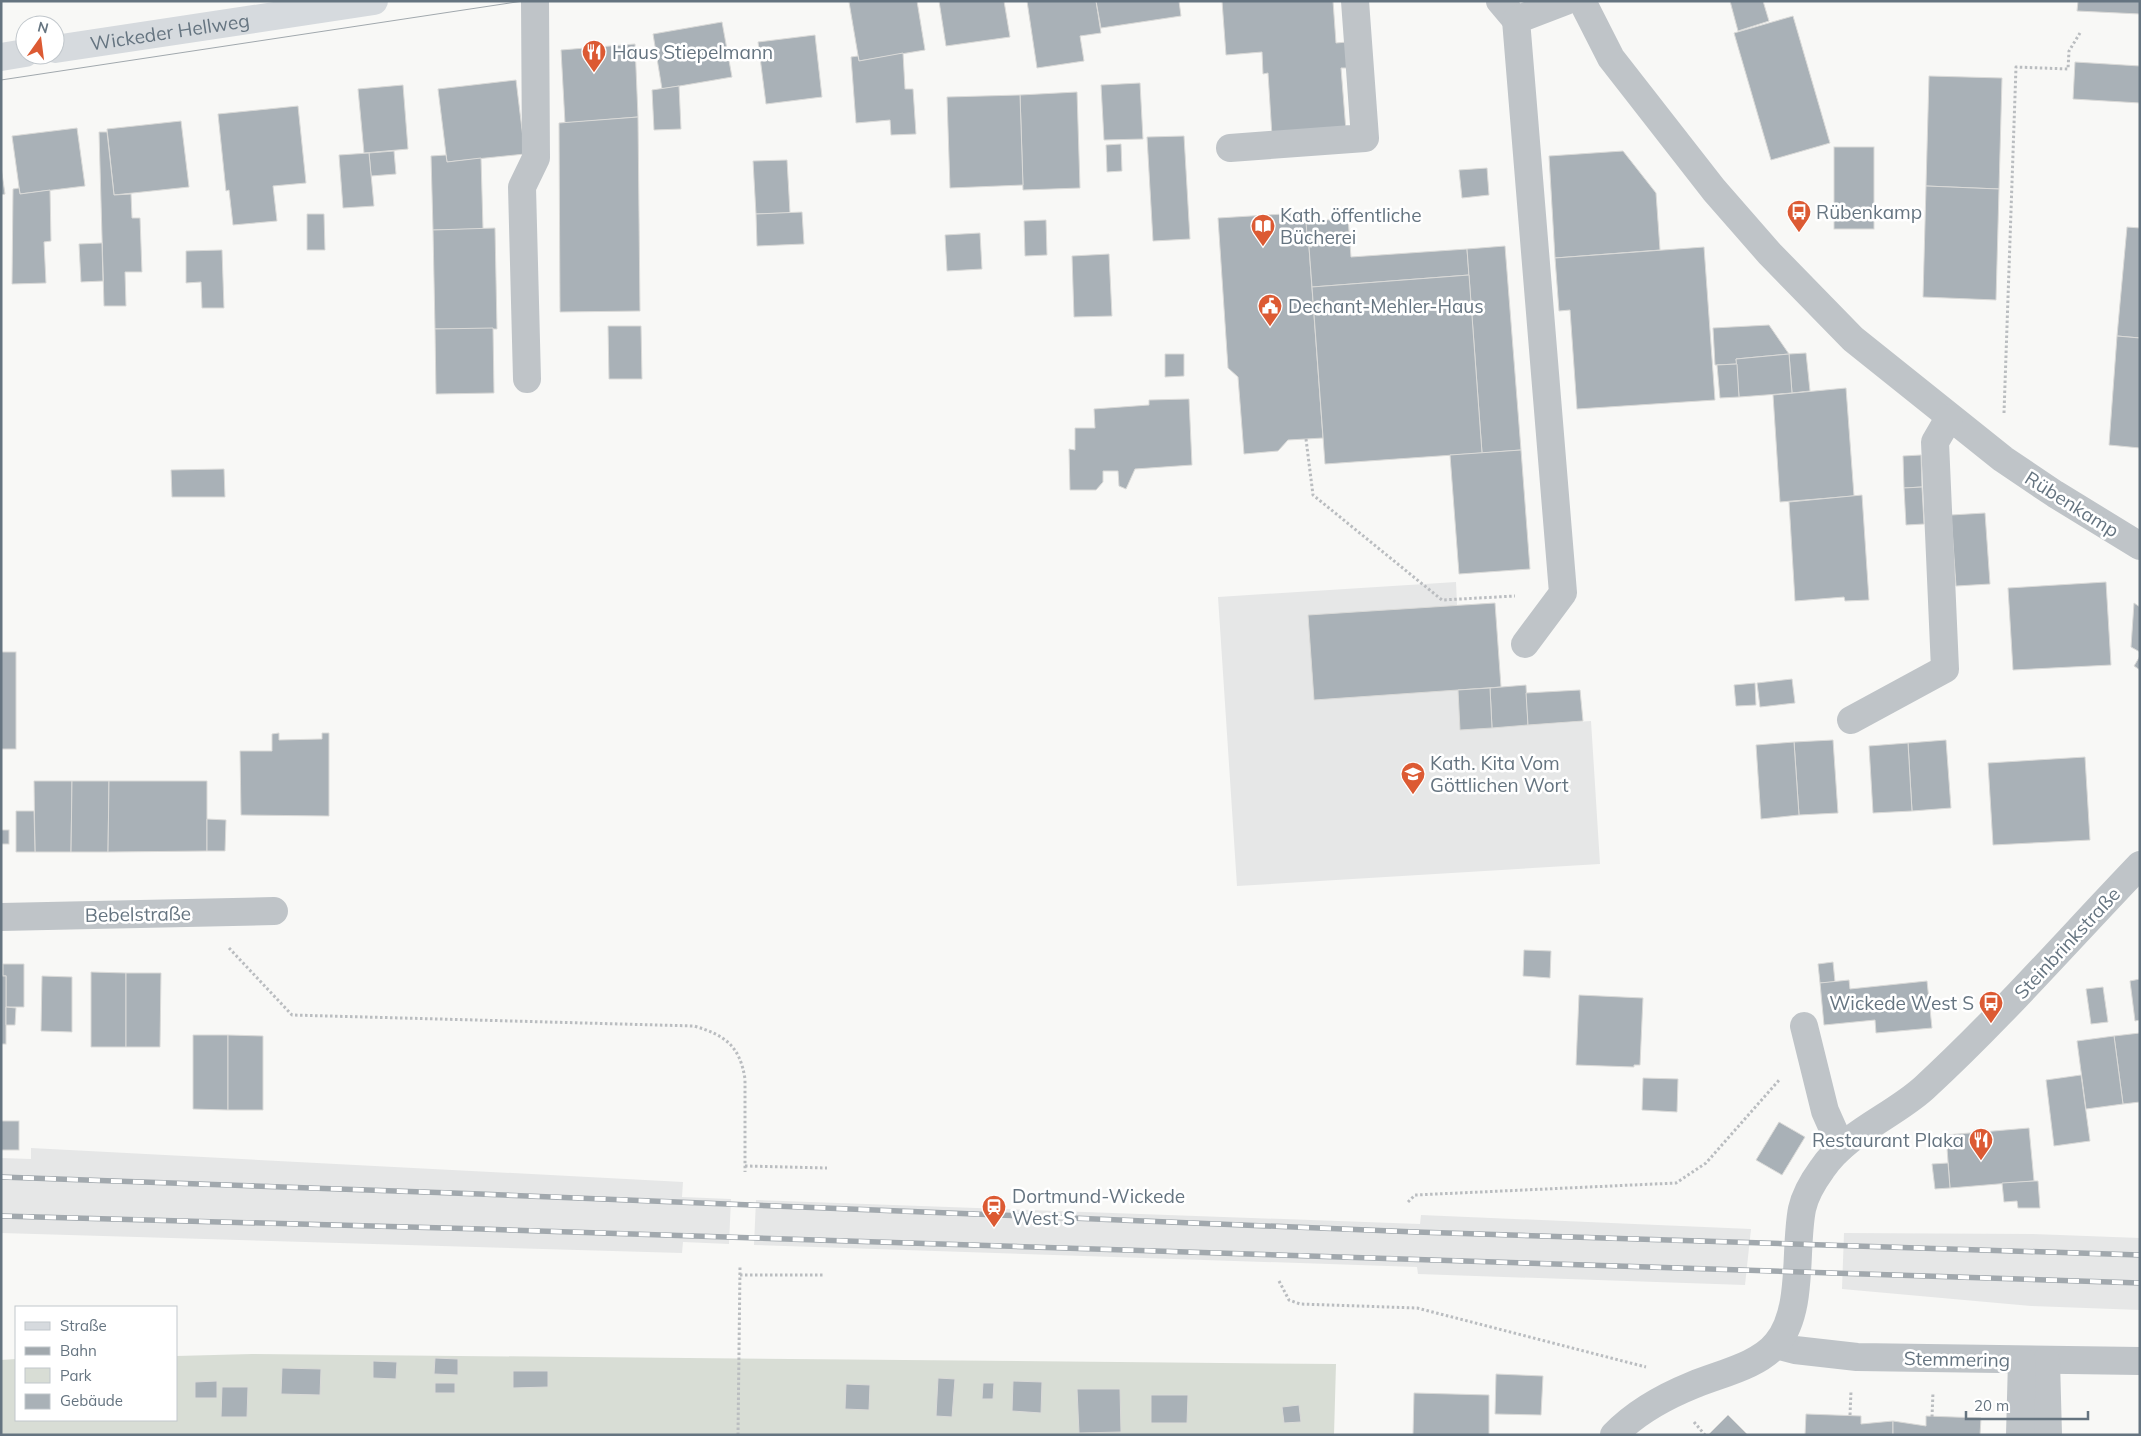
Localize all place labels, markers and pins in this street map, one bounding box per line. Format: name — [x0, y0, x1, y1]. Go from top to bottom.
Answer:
restaurant icon: Haus Stiepelmann — [581, 39, 607, 73]
place label: Haus Stiepelmann — [612, 40, 773, 64]
bus stop icon: Rübenkamp — [1786, 199, 1812, 233]
place label: Rübenkamp — [1816, 200, 1922, 224]
place label: Kath. öffentliche Bücherei — [1280, 203, 1422, 249]
library icon: Kath. öffentliche Bücherei — [1250, 213, 1276, 247]
public building icon: Dechant-Mehler-Haus — [1257, 293, 1283, 327]
place label: Dechant-Mehler-Haus — [1288, 294, 1484, 318]
place label: Kath. Kita Vom Göttlichen Wort — [1430, 751, 1569, 797]
school or university icon: Kath. Kita Vom Göttlichen Wort — [1400, 761, 1426, 795]
bus stop icon: Wickede West S — [1978, 990, 2004, 1024]
place label: Wickede West S — [1829, 991, 1974, 1015]
restaurant icon: Restaurant Plaka — [1968, 1127, 1994, 1161]
place label: Restaurant Plaka — [1812, 1128, 1964, 1152]
place label: Dortmund-Wickede West S — [1012, 1184, 1185, 1230]
station icon: Dortmund-Wickede West S — [981, 1194, 1007, 1228]

